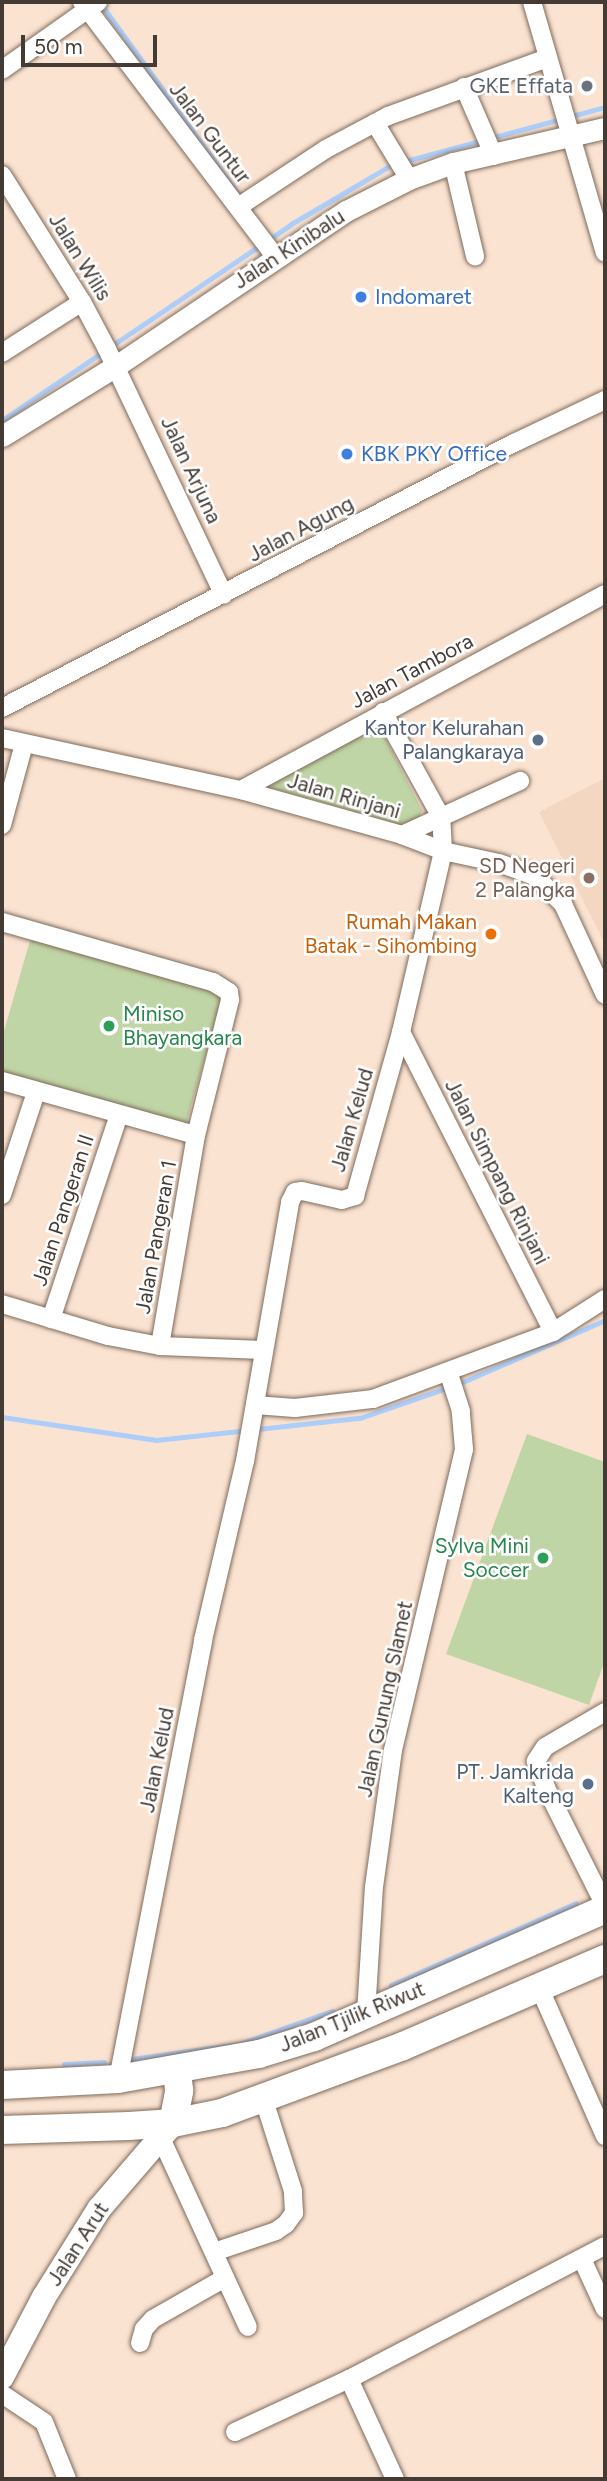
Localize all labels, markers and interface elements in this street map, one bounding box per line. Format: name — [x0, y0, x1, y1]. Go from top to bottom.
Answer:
scale bar — [24, 21, 161, 65]
text: 50 m — [34, 34, 83, 59]
place label: GKE Effata — [469, 73, 573, 99]
street label: Jalan Guntur — [164, 78, 256, 188]
marker: GKE Effata — [579, 78, 595, 94]
street label: Jalan Kinibalu — [229, 204, 349, 294]
street label: Jalan Wilis — [43, 209, 117, 305]
place label: Indomaret — [375, 284, 472, 310]
marker: Indomaret — [353, 289, 369, 305]
street label: Jalan Arjuna — [155, 413, 227, 527]
place label: KBK PKY Office — [361, 441, 507, 467]
marker: KBK PKY Office — [339, 446, 355, 462]
street label: Jalan Agung — [244, 491, 358, 567]
street label: Jalan Tambora — [347, 628, 477, 714]
place label: Kantor Kelurahan Palangkaraya — [364, 715, 524, 765]
marker: Kantor Kelurahan Palangkaraya — [530, 732, 546, 748]
street label: Jalan Rinjani — [285, 768, 403, 824]
place label: SD Negeri 2 Palangka — [475, 853, 575, 903]
marker: SD Negeri 2 Palangka — [581, 870, 597, 886]
place label: Rumah Makan Batak - Sihombing — [305, 909, 477, 959]
marker: Rumah Makan Batak - Sihombing — [483, 926, 499, 942]
place label: Miniso Bhayangkara — [123, 1001, 242, 1051]
marker: Miniso Bhayangkara — [101, 1018, 117, 1034]
street label: Jalan Kelud — [325, 1065, 379, 1175]
street label: Jalan Simpang Rinjani — [439, 1075, 555, 1269]
street label: Jalan Pangeran II — [27, 1131, 99, 1289]
street label: Jalan Pangeran 1 — [130, 1158, 182, 1316]
place label: Sylva Mini Soccer — [435, 1533, 529, 1583]
marker: Sylva Mini Soccer — [535, 1550, 551, 1566]
street label: Jalan Gunung Slamet — [352, 1599, 418, 1799]
street label: Jalan Kelud — [134, 1705, 180, 1815]
place label: PT. Jamkrida Kalteng — [456, 1759, 574, 1809]
marker: PT. Jamkrida Kalteng — [580, 1776, 596, 1792]
street label: Jalan Tjilik Riwut — [275, 1976, 429, 2058]
street label: Jalan Arut — [42, 2197, 114, 2291]

